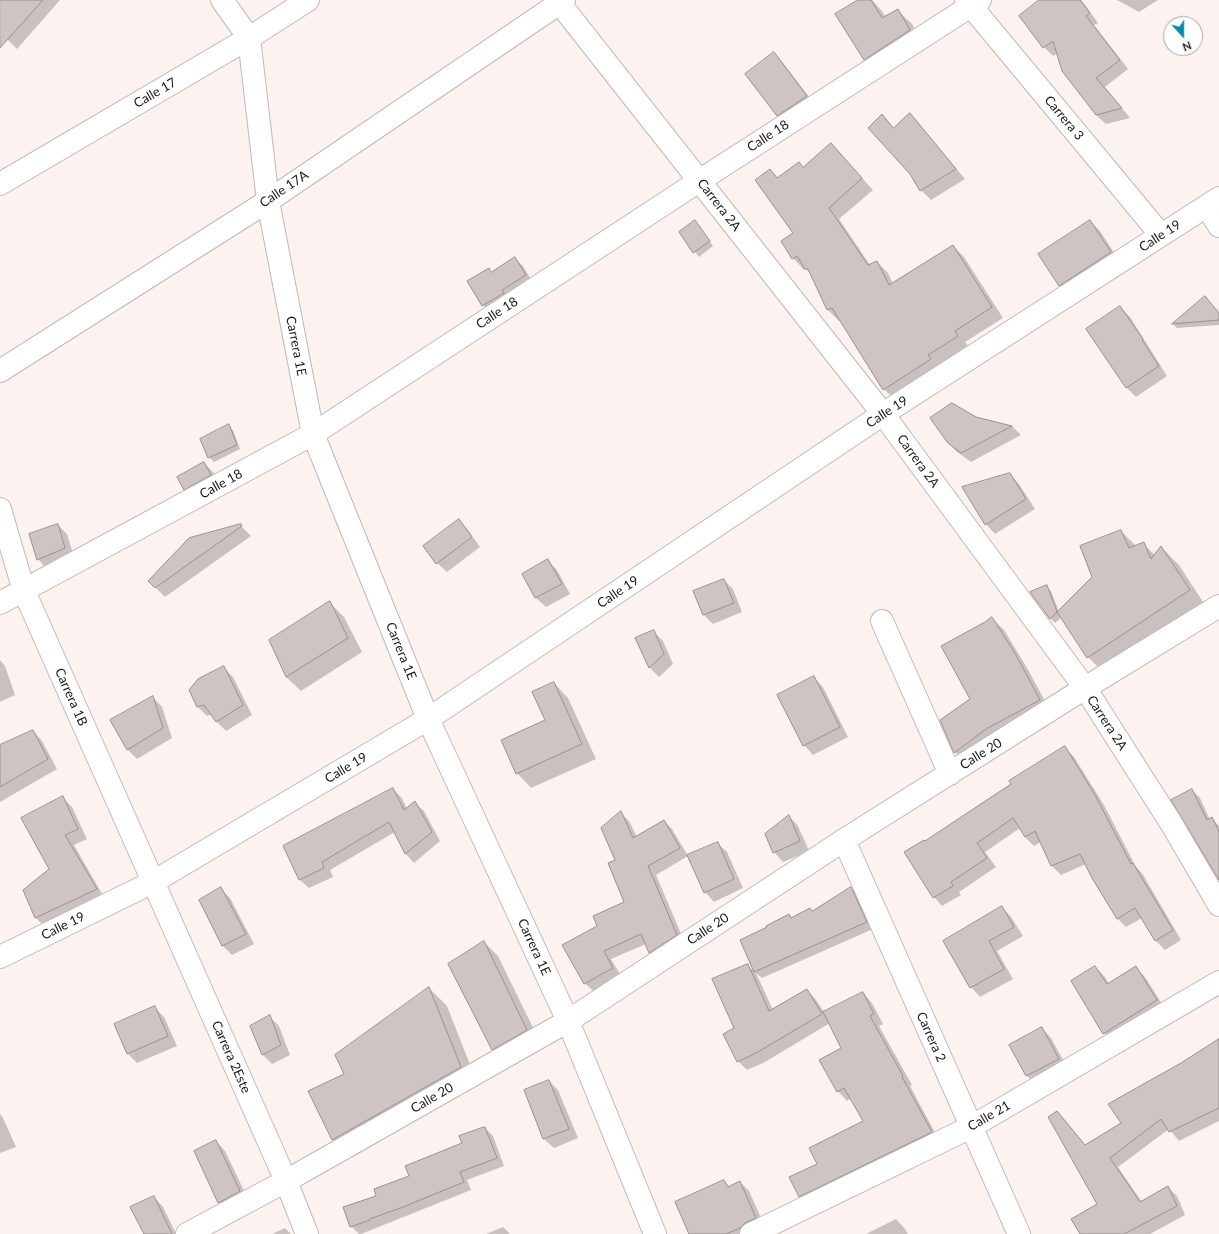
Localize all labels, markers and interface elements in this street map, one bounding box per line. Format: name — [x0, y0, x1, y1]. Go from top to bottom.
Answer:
north arrow — [1163, 16, 1203, 56]
text: N — [1181, 39, 1193, 54]
street label: Calle 17 — [131, 75, 179, 111]
street label: Carrera 3 — [1041, 93, 1087, 143]
street label: Calle 18 — [744, 117, 792, 155]
street label: Calle 17A — [257, 167, 311, 211]
street label: Carrera 2A — [694, 176, 744, 234]
street label: Calle 19 — [1136, 217, 1184, 255]
street label: Calle 18 — [473, 294, 521, 332]
street label: Carrera 1E — [283, 315, 309, 377]
street label: Calle 19 — [863, 393, 911, 431]
street label: Carrera 2A — [893, 431, 943, 491]
street label: Calle 18 — [197, 466, 245, 502]
street label: Calle 19 — [594, 573, 642, 611]
street label: Carrera 1E — [382, 620, 420, 682]
street label: Carrera 1B — [51, 666, 91, 728]
street label: Carrera 2A — [1084, 693, 1130, 753]
street label: Calle 20 — [957, 735, 1005, 773]
street label: Calle 19 — [322, 749, 370, 787]
street label: Calle 19 — [39, 909, 87, 943]
street label: Calle 20 — [684, 910, 732, 948]
street label: Carrera 1E — [514, 916, 554, 978]
street label: Carrera 2 — [913, 1010, 949, 1064]
street label: Carrera 2Este — [208, 1018, 254, 1096]
street label: Calle 20 — [408, 1080, 456, 1116]
street label: Calle 21 — [965, 1098, 1013, 1134]

